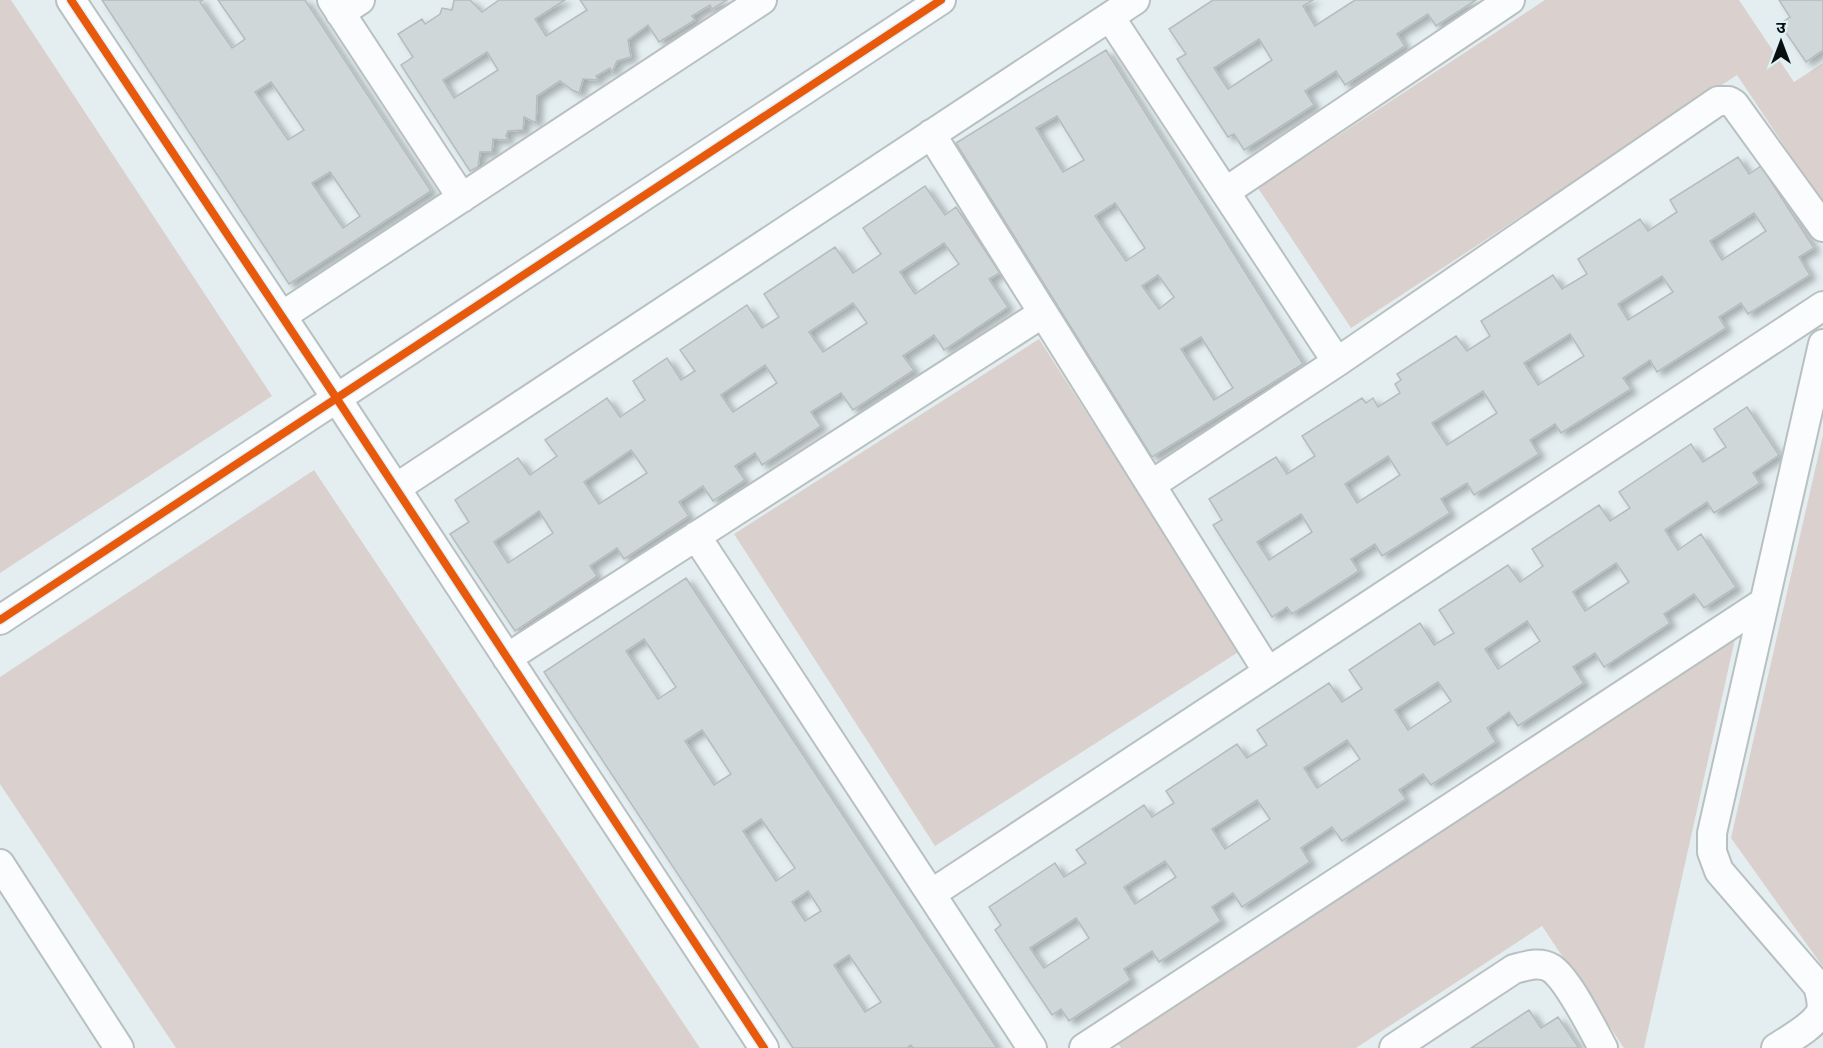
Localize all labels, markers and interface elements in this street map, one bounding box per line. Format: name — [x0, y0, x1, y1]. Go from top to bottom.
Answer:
north arrow — [1751, 12, 1811, 72]
text: उ — [1776, 16, 1786, 38]

